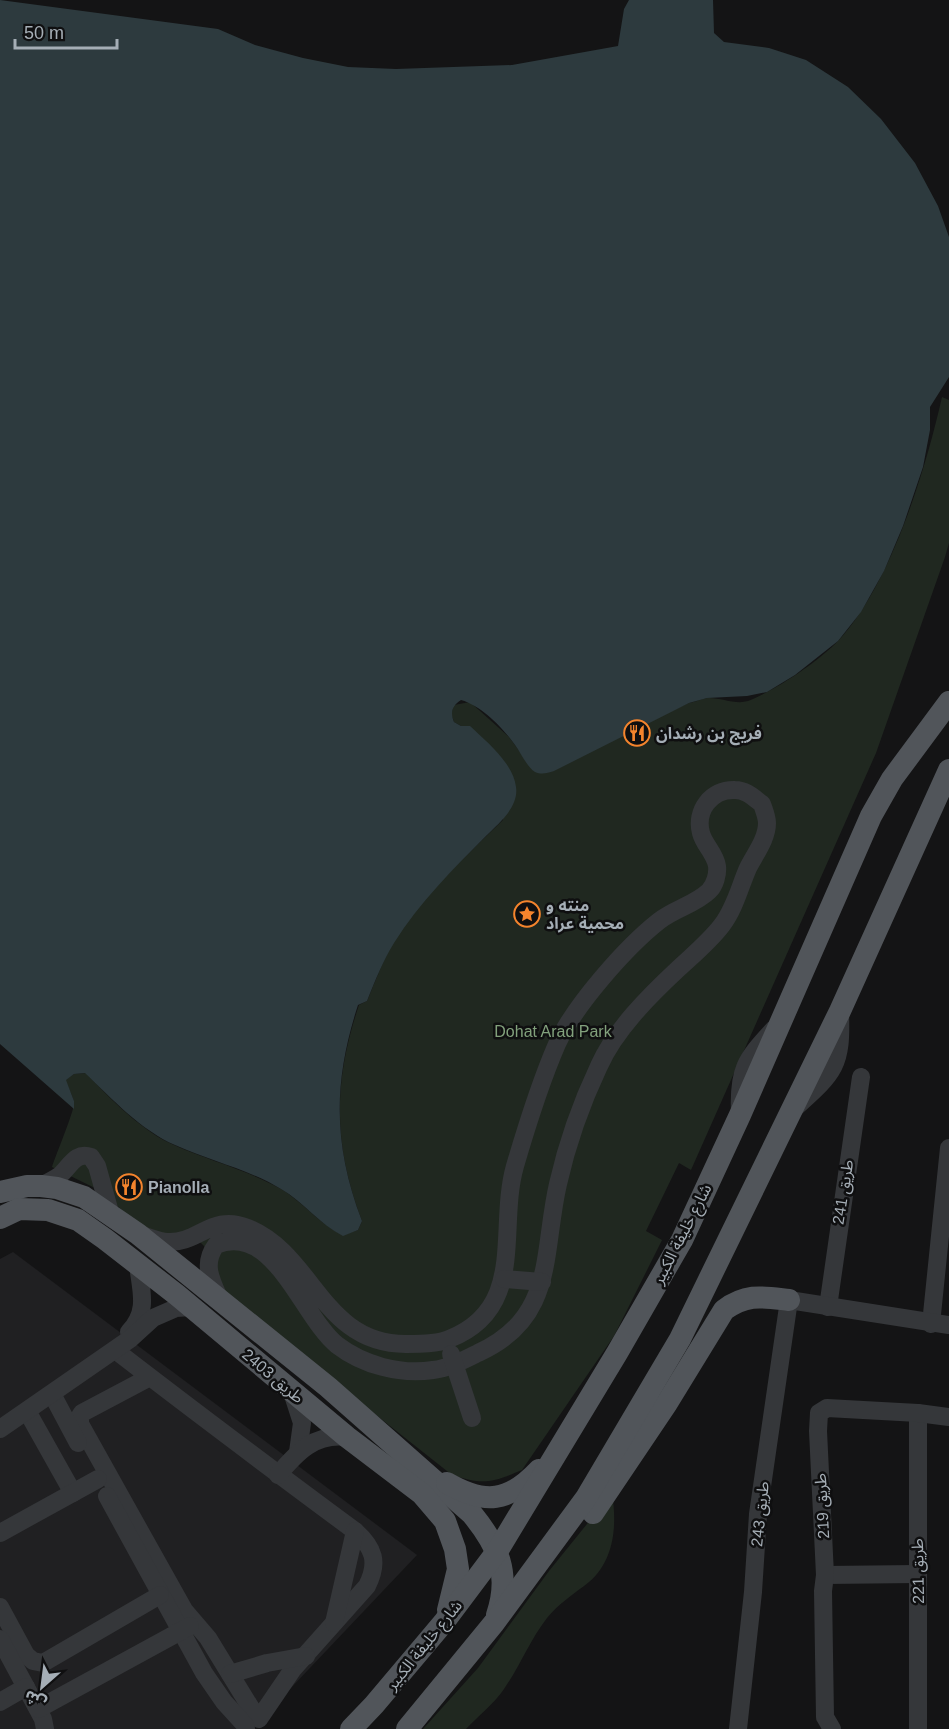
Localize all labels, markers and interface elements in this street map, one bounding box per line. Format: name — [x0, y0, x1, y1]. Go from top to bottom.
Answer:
scale bar — [15, 12, 117, 50]
text: 50 m — [24, 23, 64, 43]
restaurant icon: فريج بن رشدان — [622, 718, 652, 748]
place label: فريج بن رشدان — [656, 724, 762, 746]
place label: منته و محمية عراد — [546, 897, 624, 933]
place icon: منته و محمية عراد — [512, 899, 542, 929]
park label: Dohat Arad Park — [494, 1023, 613, 1040]
street label: طريق 241 — [829, 1158, 859, 1226]
restaurant icon: Pianolla — [114, 1172, 144, 1202]
place label: Pianolla — [148, 1179, 209, 1196]
street label: شارع خليفة الكبير — [649, 1181, 718, 1290]
street label: طريق 2403 — [238, 1346, 307, 1408]
street label: طريق 219 — [812, 1473, 834, 1539]
street label: طريق 243 — [748, 1480, 774, 1548]
street label: طريق 221 — [909, 1538, 929, 1604]
street label: شارع خليفة الكبير — [382, 1597, 468, 1696]
north arrow — [12, 1657, 72, 1717]
text: ش — [21, 1686, 49, 1712]

